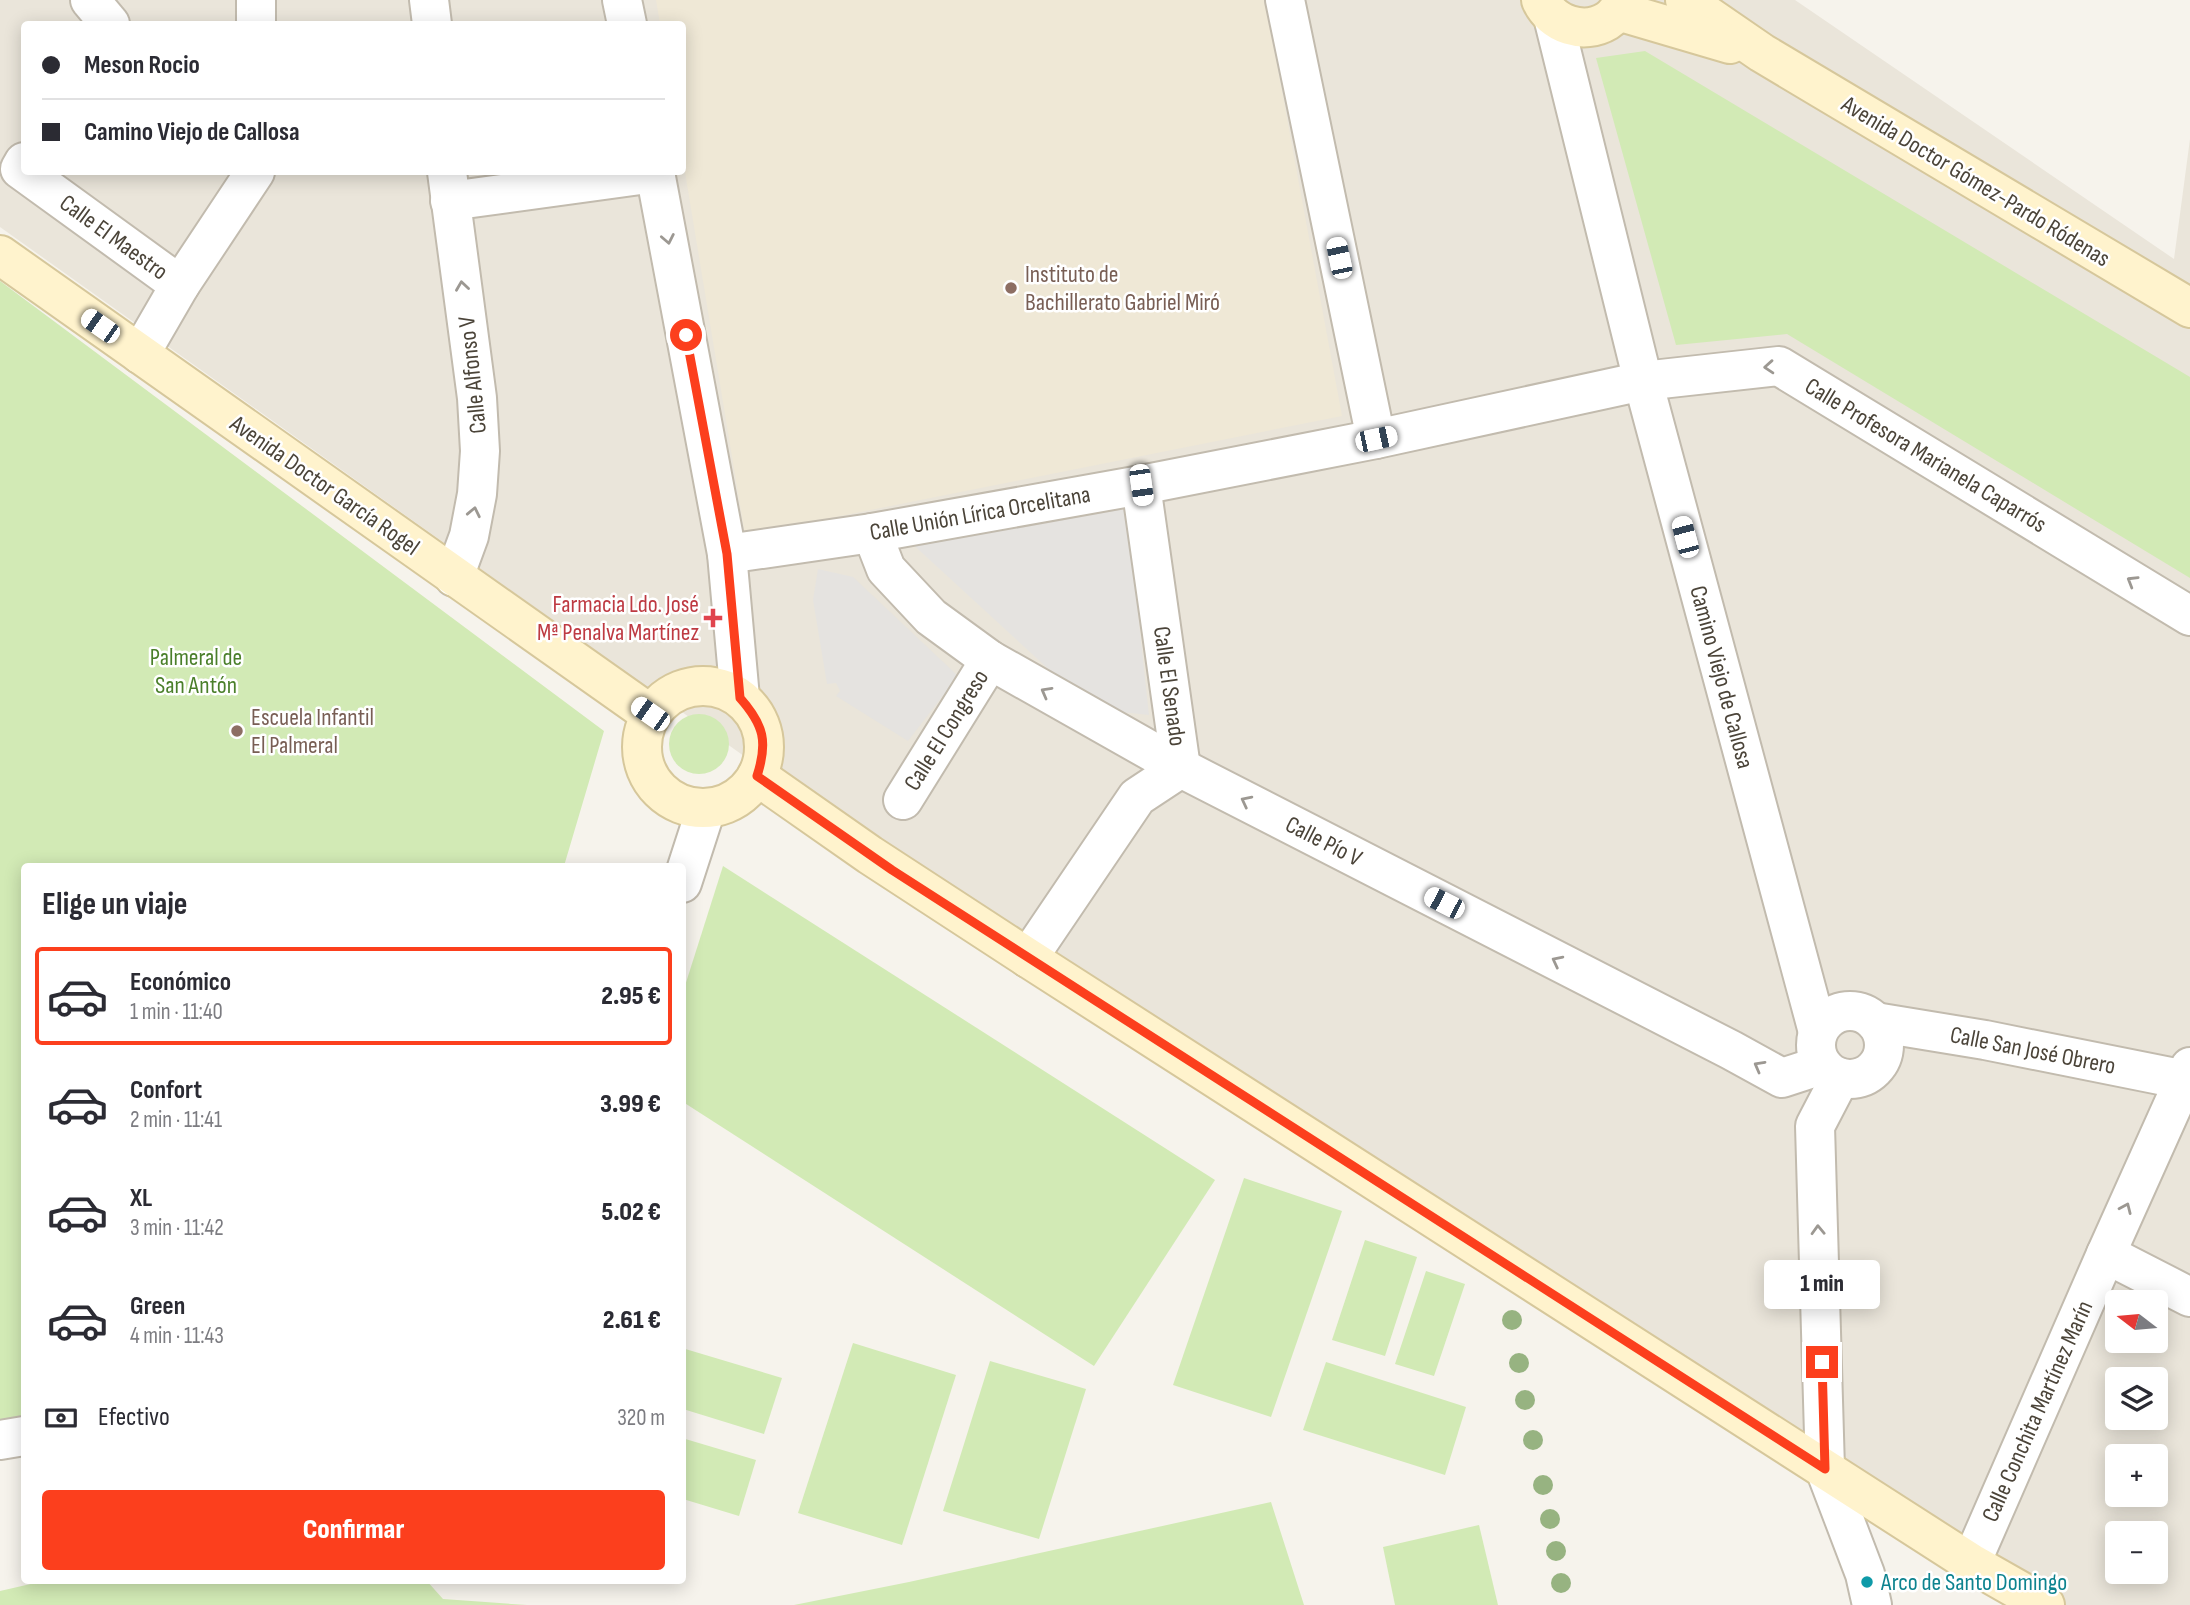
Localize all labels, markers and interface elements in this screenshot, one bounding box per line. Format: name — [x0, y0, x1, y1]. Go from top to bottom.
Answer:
text: Meson Rocio — [84, 50, 200, 81]
street label: Avenida Doctor Gómez-Pardo Ródenas — [1835, 89, 2115, 273]
text: Camino Viejo de Callosa — [84, 117, 300, 148]
street label: Calle El Maestro — [54, 188, 173, 286]
one-way arrow — [659, 232, 674, 244]
car — [1325, 235, 1354, 281]
place label: Instituto de Bachillerato Gabriel Miró — [1025, 260, 1220, 317]
one-way arrow — [455, 280, 470, 292]
marker: Instituto de Bachillerato Gabriel Miró — [1003, 280, 1019, 296]
car — [77, 305, 124, 347]
street label: Calle Alfonso V — [452, 315, 493, 435]
route start — [670, 319, 702, 351]
one-way arrow — [1763, 360, 1774, 375]
street label: Calle Profesora Marianela Caparrós — [1800, 372, 2052, 539]
street label: Avenida Doctor García Rogel — [224, 409, 425, 562]
car — [1354, 424, 1399, 454]
car — [1128, 463, 1155, 507]
street label: Calle Unión Lírica Orcelitana — [868, 480, 1093, 547]
one-way arrow — [465, 506, 480, 518]
car — [1670, 514, 1701, 560]
one-way arrow — [2126, 576, 2139, 589]
street label: Camino Viejo de Callosa — [1683, 583, 1760, 772]
place label: Farmacia Ldo. José Mª Penalva Martínez — [537, 590, 699, 647]
marker: Farmacia Ldo. José Mª Penalva Martínez — [705, 610, 721, 626]
street label: Calle El Senado — [1147, 624, 1192, 748]
park label: Palmeral de San Antón — [150, 643, 242, 700]
street label: Calle El Congreso — [898, 664, 995, 796]
one-way arrow — [1041, 687, 1054, 700]
car — [627, 693, 674, 735]
place label: Escuela Infantil El Palmeral — [251, 703, 374, 760]
marker: Escuela Infantil El Palmeral — [229, 723, 245, 739]
one-way arrow — [1241, 796, 1253, 809]
street label: Calle Pío V — [1281, 810, 1367, 873]
car — [1421, 884, 1468, 922]
text: Elige un viaje — [42, 885, 187, 924]
one-way arrow — [1552, 955, 1565, 969]
icon: car — [46, 965, 109, 1028]
text: Económico — [130, 967, 231, 998]
text: 2.95 € — [601, 981, 661, 1012]
text: 1 min · 11:40 — [130, 998, 223, 1026]
street label: Calle San José Obrero — [1948, 1020, 2118, 1081]
one-way arrow — [1754, 1060, 1767, 1074]
icon: car — [46, 1073, 109, 1136]
text: Confort — [130, 1075, 202, 1106]
text: 3.99 € — [600, 1089, 661, 1120]
text: 2 min · 11:41 — [130, 1106, 222, 1134]
icon: car — [46, 1181, 109, 1244]
text: XL — [130, 1183, 152, 1214]
text: 5.02 € — [601, 1197, 661, 1228]
one-way arrow — [2118, 1203, 2132, 1216]
text: 3 min · 11:42 — [130, 1214, 224, 1242]
one-way arrow — [1811, 1224, 1826, 1235]
callout: 1 min — [1764, 1260, 1880, 1310]
text: 1 min — [1800, 1270, 1844, 1298]
icon: car — [46, 1289, 109, 1352]
north arrow — [2105, 1290, 2168, 1353]
map controls — [2105, 1290, 2168, 1584]
text: Green — [130, 1291, 185, 1322]
street label: Calle Conchita Martínez Marín — [1976, 1296, 2099, 1526]
text: 2.61 € — [603, 1305, 661, 1336]
text: 4 min · 11:43 — [130, 1322, 224, 1350]
route end — [1806, 1346, 1838, 1378]
button: layers — [2105, 1367, 2168, 1430]
icon: cash — [42, 1399, 80, 1437]
text: Efectivo — [98, 1402, 170, 1433]
text: 320 m — [617, 1404, 665, 1432]
button: + — [2105, 1444, 2168, 1507]
button: Confirmar — [42, 1490, 665, 1570]
button: − — [2105, 1521, 2168, 1584]
place label: Arco de Santo Domingo — [1880, 1568, 2067, 1597]
marker: Arco de Santo Domingo — [1859, 1574, 1875, 1590]

